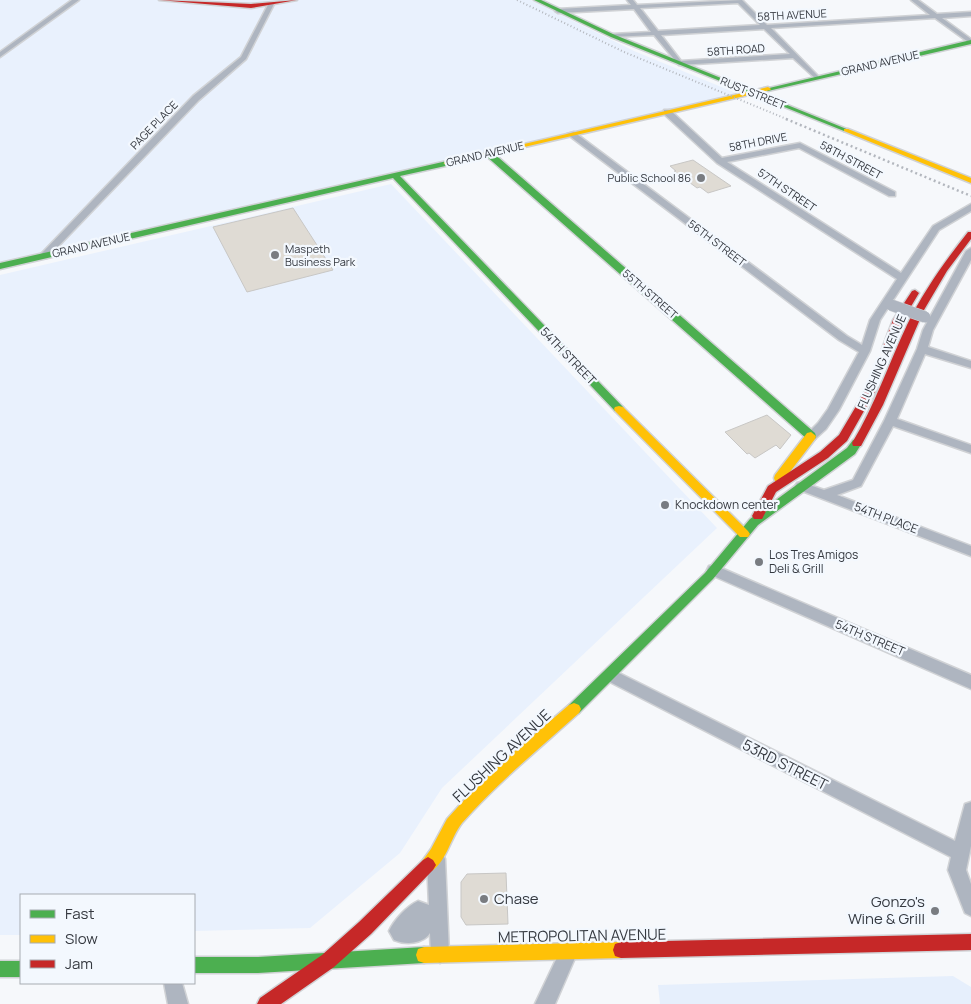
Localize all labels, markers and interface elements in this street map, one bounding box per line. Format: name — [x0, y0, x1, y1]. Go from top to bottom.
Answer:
street label: 58TH AVENUE — [757, 5, 827, 24]
street label: 58TH ROAD — [706, 40, 765, 59]
street label: GRAND AVENUE — [840, 46, 920, 79]
street label: RUST STREET — [718, 73, 788, 113]
street label: PAGE PLACE — [127, 97, 181, 152]
street label: 58TH DRIVE — [728, 129, 788, 154]
street label: GRAND AVENUE — [445, 137, 525, 170]
street label: 58TH STREET — [818, 137, 885, 182]
street label: 57TH STREET — [755, 164, 820, 215]
place label: Public School 86 — [607, 170, 691, 185]
marker: Public School 86 — [695, 172, 707, 184]
street label: 56TH STREET — [685, 216, 750, 270]
street label: GRAND AVENUE — [51, 228, 131, 261]
place label: Maspeth Business Park — [285, 241, 356, 269]
marker: Maspeth Business Park — [269, 249, 281, 261]
street label: 55TH STREET — [620, 266, 681, 322]
street label: FLUSHING AVENUE — [853, 312, 910, 412]
street label: 54TH STREET — [537, 323, 601, 389]
place label: Knockdown center — [675, 496, 778, 513]
street label: 54TH PLACE — [852, 498, 921, 538]
marker: Knockdown center — [659, 499, 671, 511]
place label: Los Tres Amigos Deli & Grill — [769, 546, 858, 577]
marker: Los Tres Amigos Deli & Grill — [753, 556, 765, 568]
street label: 54TH STREET — [833, 615, 908, 660]
street label: FLUSHING AVENUE — [448, 704, 555, 807]
street label: 53RD STREET — [739, 734, 832, 795]
place label: Chase — [494, 888, 539, 909]
place label: Gonzo's Wine & Grill — [848, 891, 925, 929]
marker: Chase — [478, 893, 490, 905]
legend — [20, 894, 195, 984]
text: Fast — [65, 903, 94, 924]
marker: Gonzo's Wine & Grill — [929, 905, 941, 917]
street label: METROPOLITAN AVENUE — [498, 924, 666, 947]
text: Slow — [65, 928, 98, 949]
text: Jam — [65, 953, 93, 974]

